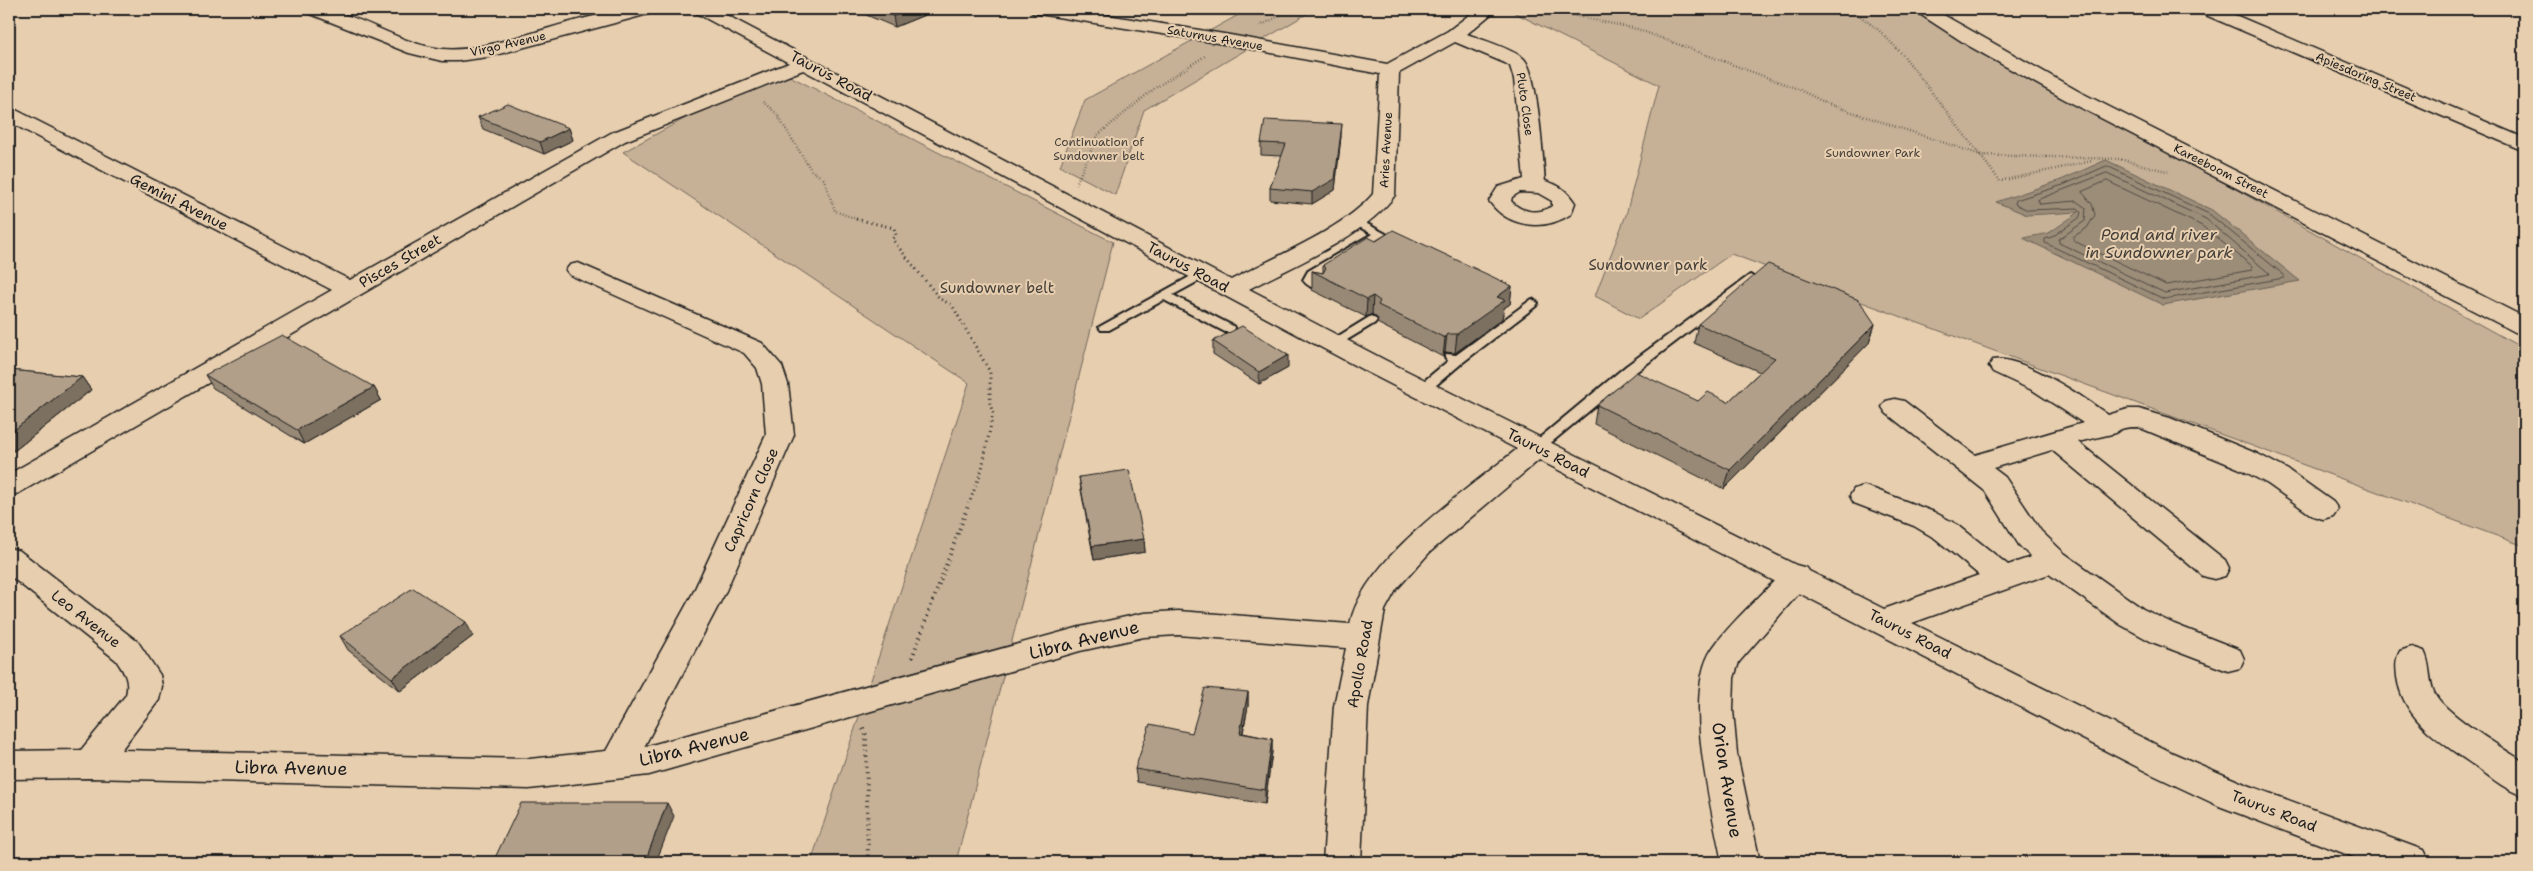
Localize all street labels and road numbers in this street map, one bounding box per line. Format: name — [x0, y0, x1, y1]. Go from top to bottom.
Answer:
street label: Saturnus Avenue — [1166, 22, 1264, 54]
street label: Virgo Avenue — [469, 27, 548, 60]
street label: Taurus Road — [786, 46, 876, 106]
street label: Apiesdoring Street — [2313, 49, 2419, 105]
street label: Pluto Close — [1513, 71, 1537, 137]
street label: Aries Avenue — [1376, 111, 1396, 188]
street label: Kareeboom Street — [2171, 140, 2271, 202]
street label: Gemini Avenue — [126, 169, 232, 235]
street label: Pisces Street — [355, 229, 445, 293]
street label: Taurus Road — [1143, 237, 1233, 297]
street label: Taurus Road — [1503, 424, 1593, 483]
street label: Capricorn Close — [719, 445, 783, 555]
street label: Leo Avenue — [47, 585, 125, 653]
street label: Taurus Road — [1865, 605, 1955, 664]
street label: Libra Avenue — [1026, 615, 1142, 665]
street label: Apollo Road — [1342, 618, 1378, 710]
street label: Orion Avenue — [1706, 720, 1748, 840]
street label: Libra Avenue — [636, 722, 752, 772]
street label: Libra Avenue — [234, 755, 348, 781]
street label: Taurus Road — [2228, 785, 2320, 837]

